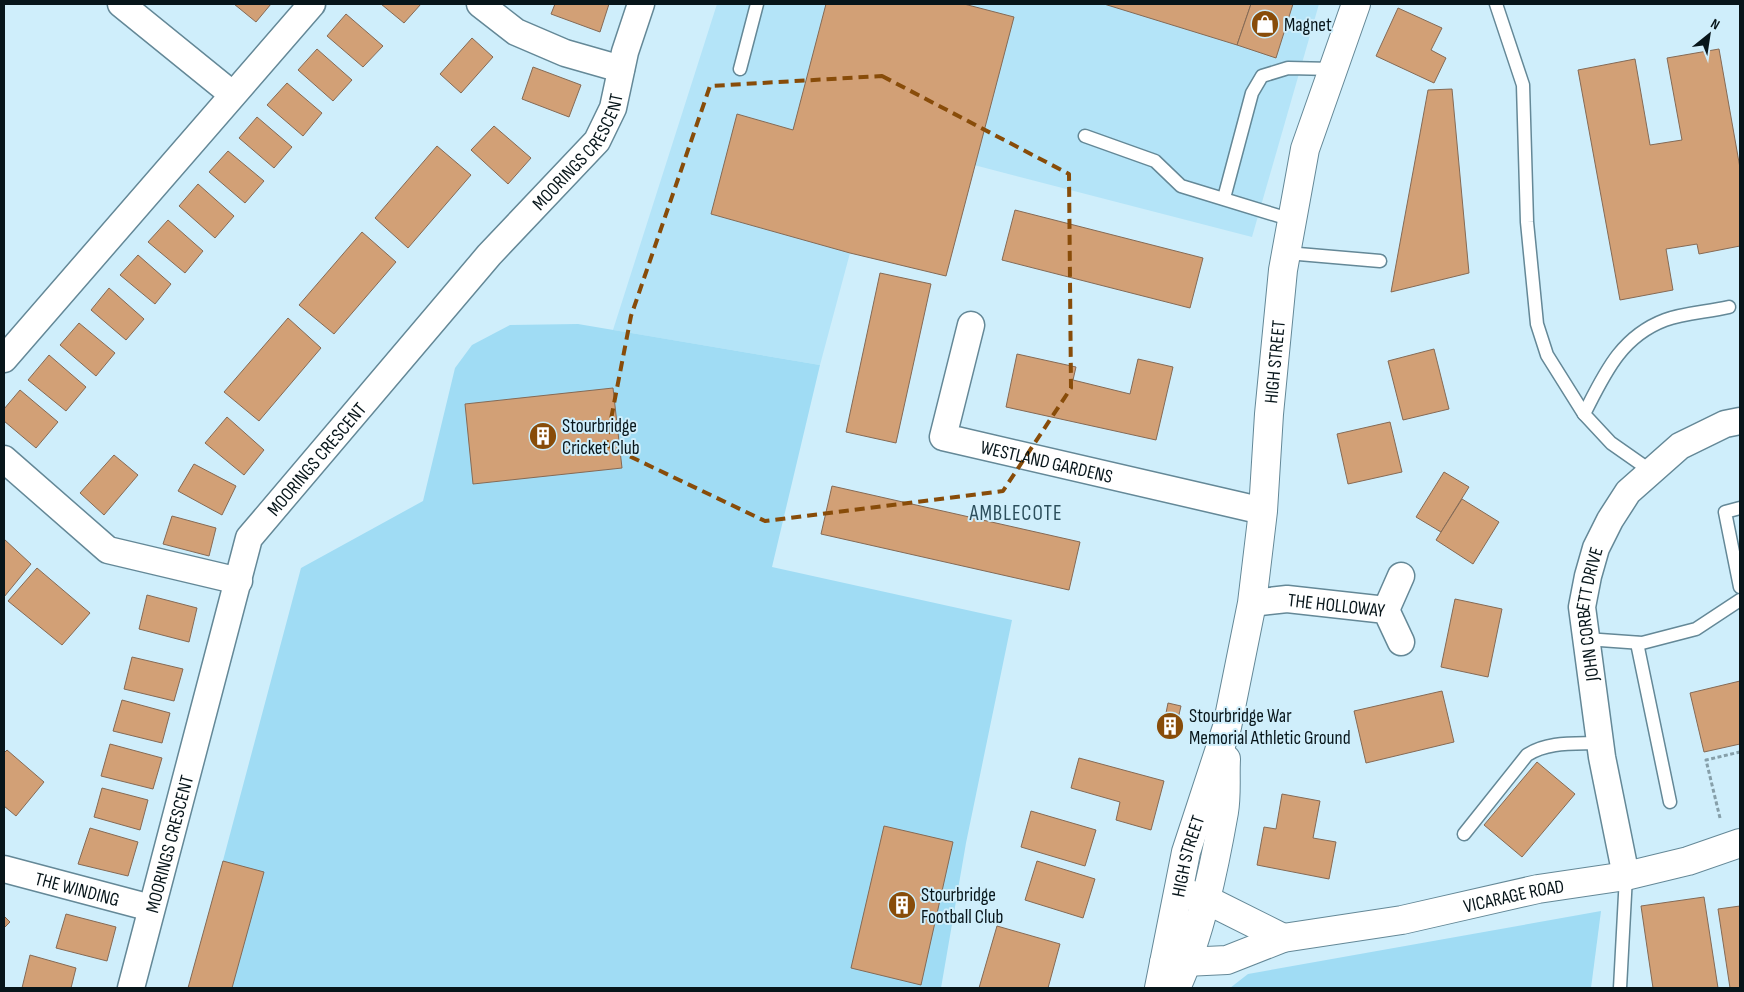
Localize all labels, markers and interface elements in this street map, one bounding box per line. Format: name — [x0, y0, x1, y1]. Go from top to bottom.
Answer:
shop icon: Magnet — [1250, 9, 1280, 39]
north arrow — [1684, 10, 1734, 60]
place label: Magnet — [1284, 14, 1332, 37]
text: N — [1708, 15, 1723, 33]
street label: MOORINGS CRESCENT — [528, 91, 629, 215]
street label: HIGH STREET — [1260, 319, 1291, 405]
street label: MOORINGS CRESCENT — [263, 398, 372, 521]
place label: Stourbridge Cricket Club — [562, 415, 640, 460]
building icon: Stourbridge Cricket Club — [528, 421, 558, 451]
street label: WESTLAND GARDENS — [978, 436, 1115, 489]
district label: AMBLECOTE — [968, 501, 1063, 526]
street label: JOHN CORBETT DRIVE — [1572, 545, 1609, 683]
street label: THE HOLLOWAY — [1287, 589, 1386, 623]
place label: Stourbridge War Memorial Athletic Ground — [1189, 705, 1351, 750]
building icon: Stourbridge War Memorial Athletic Ground — [1155, 711, 1185, 741]
street label: MOORINGS CRESCENT — [141, 773, 199, 916]
street label: HIGH STREET — [1167, 812, 1210, 899]
street label: THE WINDING — [32, 868, 122, 912]
street label: VICARAGE ROAD — [1461, 875, 1566, 919]
place label: Stourbridge Football Club — [921, 884, 1003, 929]
building icon: Stourbridge Football Club — [887, 890, 917, 920]

